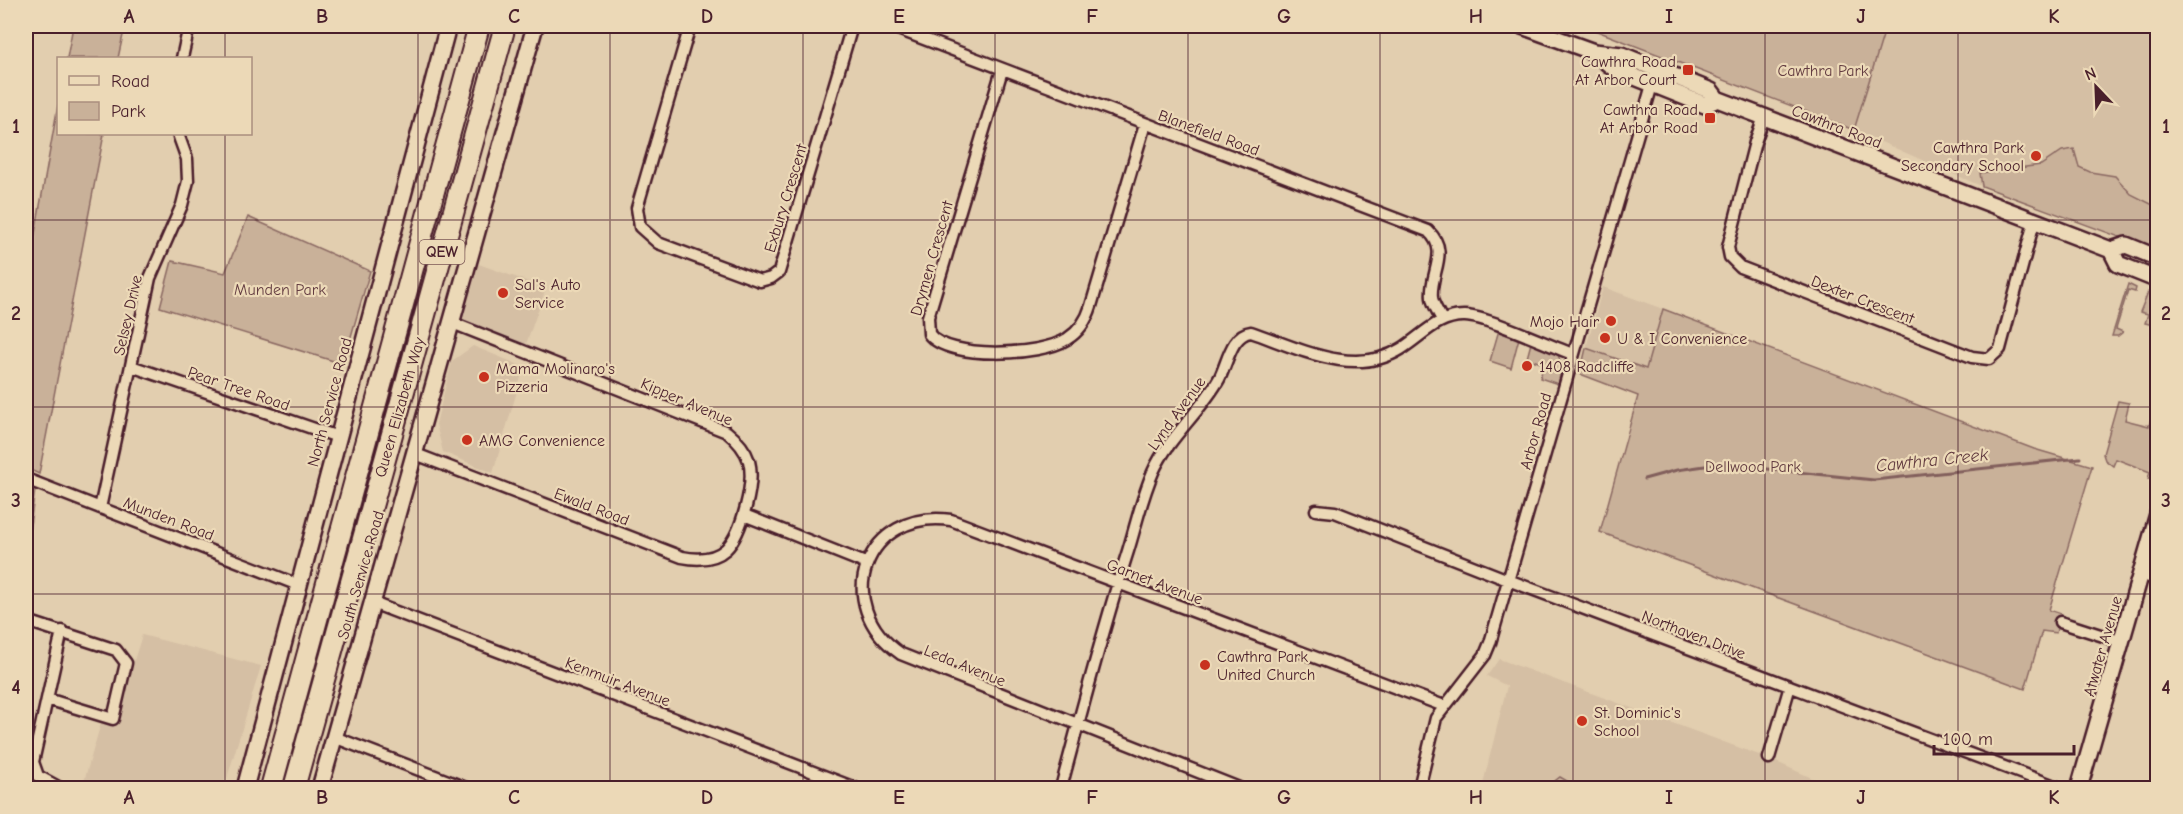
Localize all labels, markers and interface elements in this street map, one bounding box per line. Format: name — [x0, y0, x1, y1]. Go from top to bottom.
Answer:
text: A — [123, 5, 135, 28]
text: B — [316, 5, 328, 28]
text: C — [508, 5, 520, 28]
text: D — [701, 5, 713, 28]
text: E — [893, 5, 905, 28]
text: F — [1086, 5, 1098, 28]
text: G — [1277, 5, 1291, 28]
text: H — [1469, 5, 1483, 28]
text: I — [1665, 5, 1673, 28]
text: J — [1856, 5, 1866, 28]
text: K — [2048, 5, 2060, 28]
place label: Cawthra Road At Arbor Court — [1575, 53, 1676, 89]
legend — [57, 57, 252, 135]
north arrow — [2066, 57, 2126, 117]
park label: Cawthra Park — [1777, 62, 1869, 80]
marker: Cawthra Road At Arbor Court — [1681, 63, 1695, 77]
text: N — [2082, 64, 2099, 84]
text: Road — [111, 71, 150, 92]
text: Park — [111, 101, 146, 122]
place label: Cawthra Road At Arbor Road — [1600, 101, 1698, 137]
street label: Cawthra Road — [1789, 102, 1884, 152]
street label: Blanefield Road — [1156, 106, 1262, 160]
marker: Cawthra Road At Arbor Road — [1703, 111, 1717, 125]
text: 1 — [12, 115, 20, 138]
text: 1 — [2162, 115, 2170, 138]
place label: Cawthra Park Secondary School — [1901, 139, 2024, 175]
street label: Exbury Crescent — [761, 141, 811, 255]
marker: Cawthra Park Secondary School — [2029, 149, 2043, 163]
street label: Drymen Crescent — [907, 198, 957, 318]
road number: QEW — [420, 240, 464, 264]
street label: Dexter Crescent — [1808, 272, 1917, 328]
street label: Selsey Drive — [110, 273, 146, 357]
place label: Sal's Auto Service — [515, 276, 581, 312]
park label: Munden Park — [234, 281, 326, 299]
marker: Sal's Auto Service — [496, 286, 510, 300]
text: 2 — [11, 302, 21, 325]
text: 2 — [2161, 302, 2171, 325]
place label: Mojo Hair — [1530, 313, 1600, 331]
marker: Mojo Hair — [1604, 314, 1618, 328]
place label: U & I Convenience — [1617, 330, 1747, 348]
marker: U & I Convenience — [1598, 331, 1612, 345]
street label: Queen Elizabeth Way — [371, 334, 429, 479]
street label: North Service Road — [304, 336, 356, 469]
place label: 1408 Radcliffe — [1539, 358, 1634, 376]
marker: 1408 Radcliffe — [1520, 359, 1534, 373]
place label: Mama Molinaro's Pizzeria — [496, 360, 615, 396]
street label: Pear Tree Road — [185, 363, 292, 415]
marker: Mama Molinaro's Pizzeria — [477, 370, 491, 384]
street label: Lynd Avenue — [1144, 373, 1210, 454]
street label: Kipper Avenue — [638, 374, 735, 429]
street label: Arbor Road — [1516, 391, 1555, 472]
place label: AMG Convenience — [479, 432, 605, 450]
marker: AMG Convenience — [460, 433, 474, 447]
water label: Cawthra Creek — [1875, 444, 1989, 477]
park label: Dellwood Park — [1705, 458, 1801, 476]
street label: Ewald Road — [552, 484, 632, 530]
text: 3 — [11, 489, 21, 512]
text: 3 — [2161, 489, 2171, 512]
street label: Munden Road — [121, 493, 217, 544]
street label: South Service Road — [334, 509, 388, 642]
street label: Garnet Avenue — [1104, 555, 1205, 609]
street label: Atwater Avenue — [2080, 594, 2126, 699]
street label: Northaven Drive — [1639, 607, 1748, 663]
street label: Leda Avenue — [921, 641, 1008, 690]
place label: Cawthra Park United Church — [1217, 648, 1315, 684]
street label: Kenmuir Avenue — [562, 654, 673, 710]
marker: Cawthra Park United Church — [1198, 658, 1212, 672]
text: 4 — [11, 676, 21, 699]
text: 4 — [2161, 676, 2171, 699]
place label: St. Dominic's School — [1594, 704, 1681, 740]
marker: St. Dominic's School — [1575, 714, 1589, 728]
scale bar — [1934, 718, 2074, 756]
text: 100 m — [1943, 729, 1993, 750]
text: A — [123, 786, 135, 809]
text: B — [316, 786, 328, 809]
text: C — [508, 786, 520, 809]
text: D — [701, 786, 713, 809]
text: E — [893, 786, 905, 809]
text: F — [1086, 786, 1098, 809]
text: G — [1277, 786, 1291, 809]
text: H — [1469, 786, 1483, 809]
text: I — [1665, 786, 1673, 809]
text: J — [1856, 786, 1866, 809]
text: K — [2048, 786, 2060, 809]

